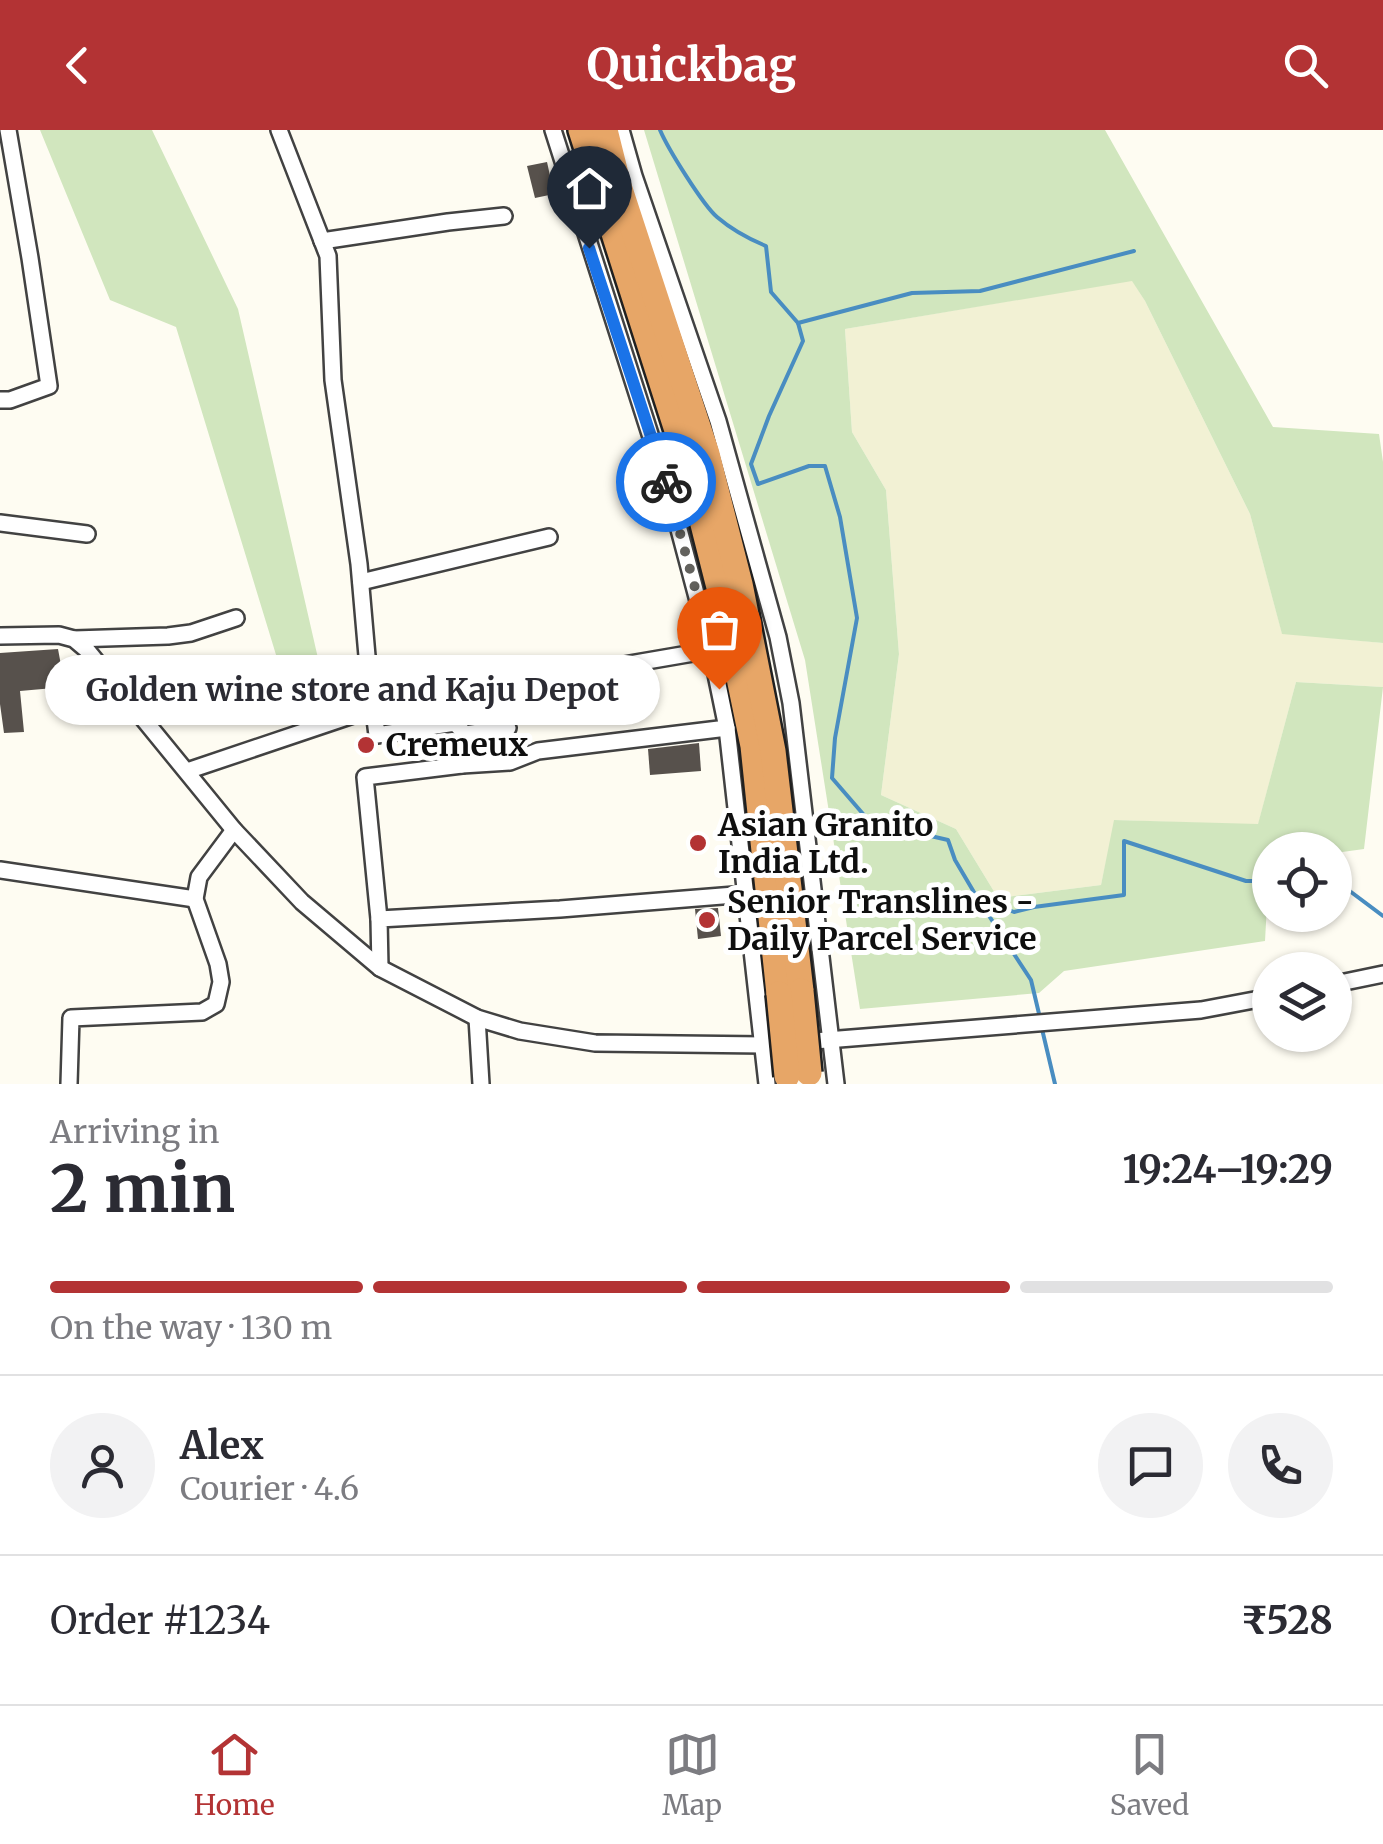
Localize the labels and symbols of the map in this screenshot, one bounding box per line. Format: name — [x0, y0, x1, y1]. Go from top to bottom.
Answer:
pin — [547, 146, 632, 249]
courier — [616, 432, 716, 532]
pin — [677, 587, 762, 690]
callout: Golden wine store and Kaju Depot — [44, 654, 659, 724]
place label: Cremeux — [386, 725, 528, 765]
marker: Cremeux — [355, 734, 377, 756]
place label: Asian Granito India Ltd. — [717, 805, 933, 882]
marker: Asian Granito India Ltd. — [687, 832, 709, 854]
place label: Senior Translines - Daily Parcel Service — [727, 882, 1037, 959]
marker: Senior Translines - Daily Parcel Service — [696, 909, 718, 931]

